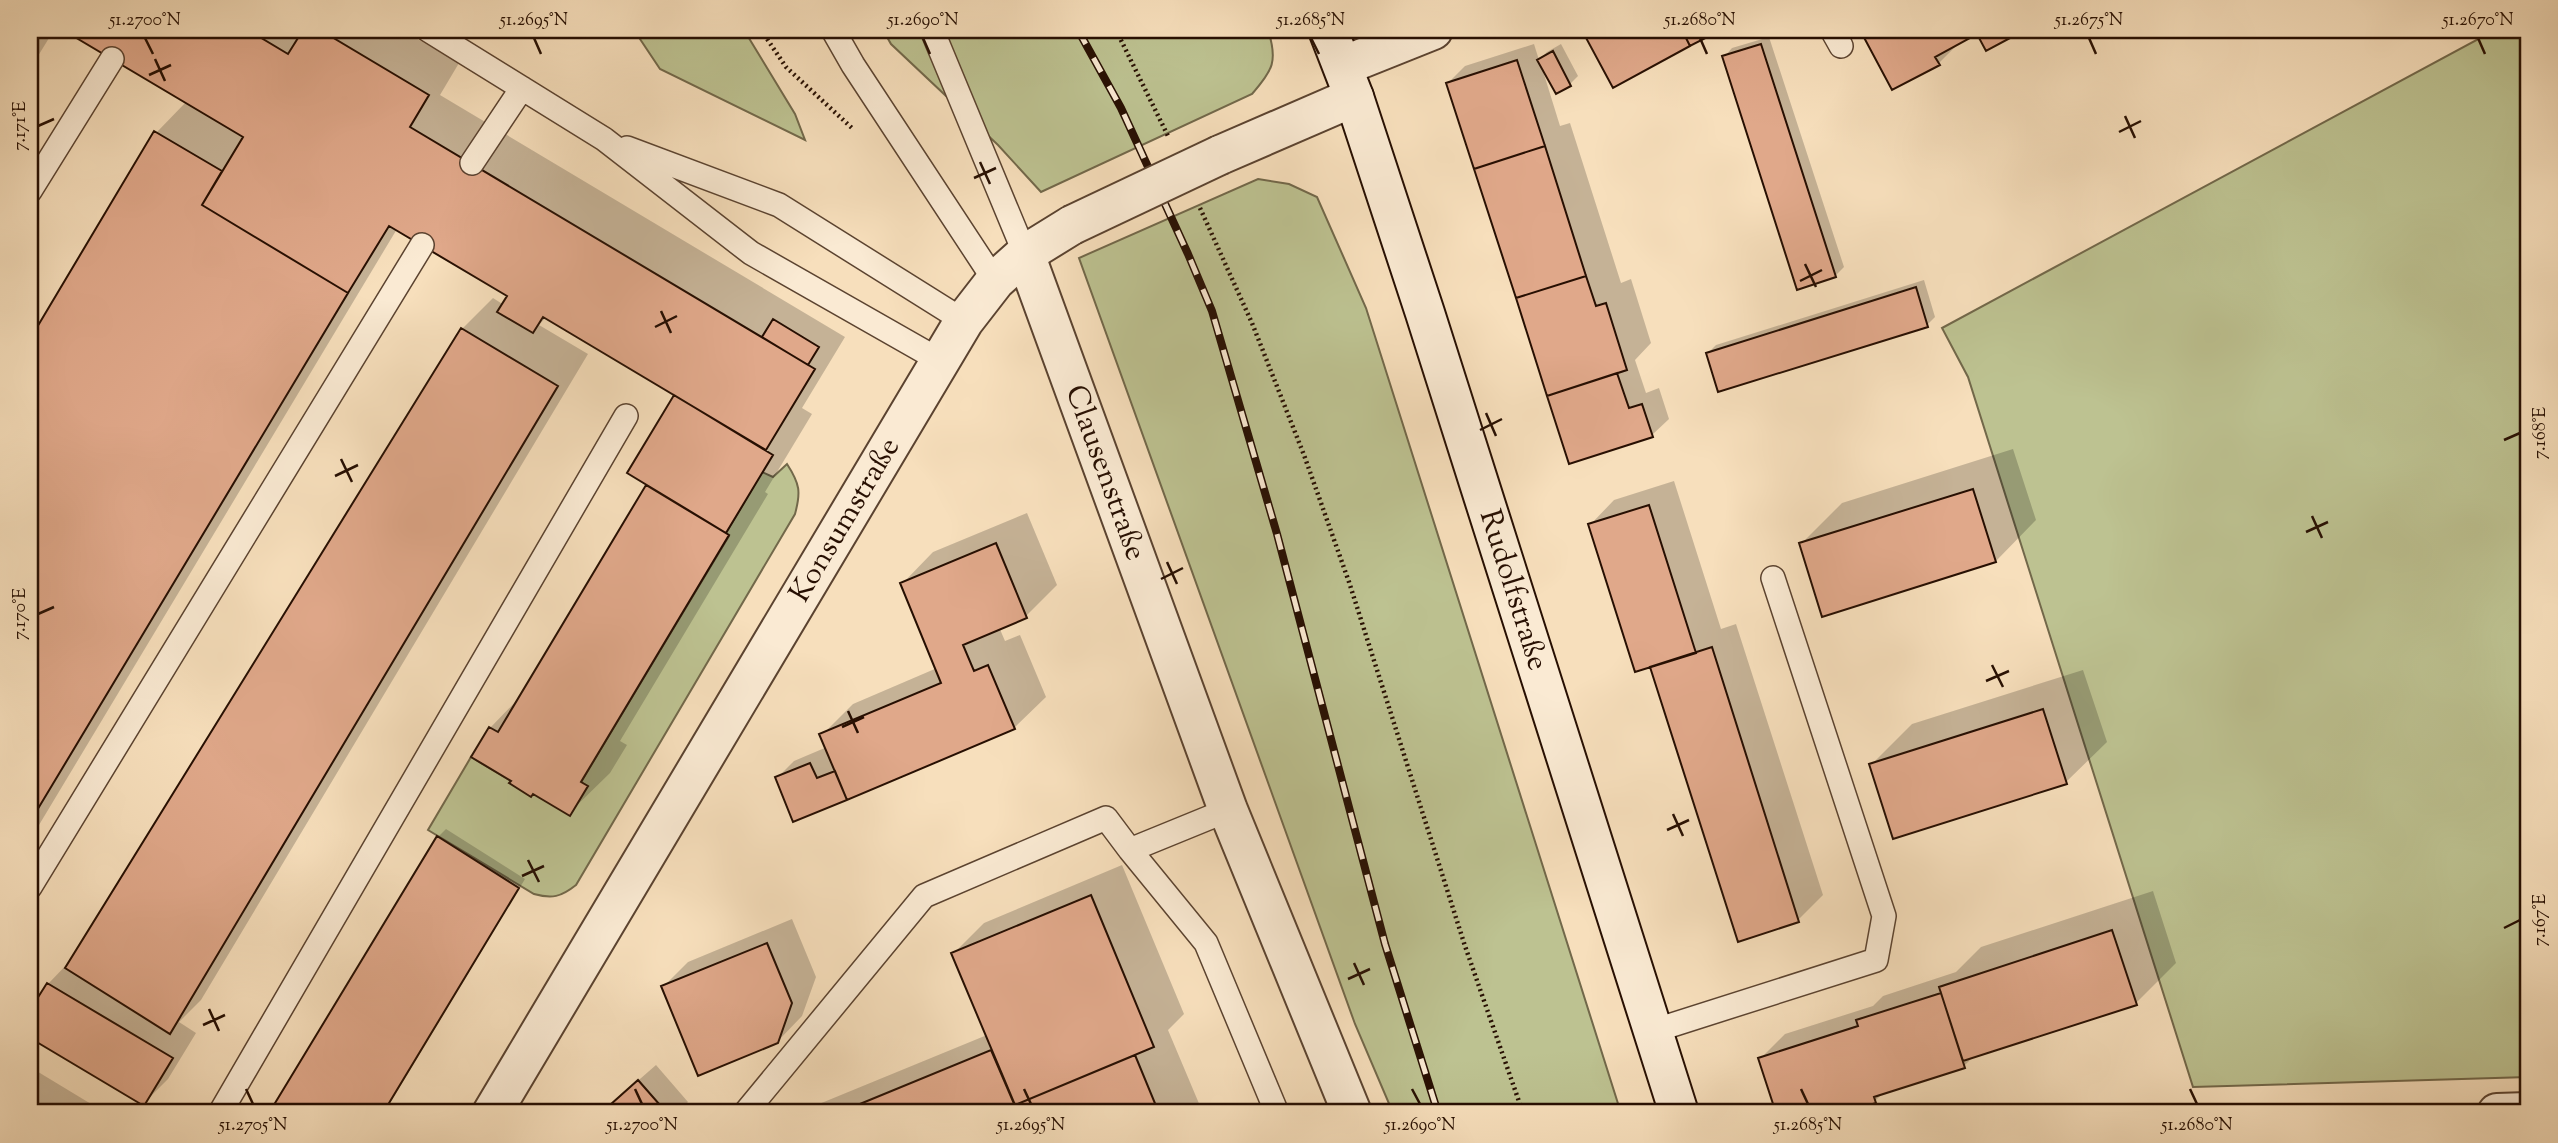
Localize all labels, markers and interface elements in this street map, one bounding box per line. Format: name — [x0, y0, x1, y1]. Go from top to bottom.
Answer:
text: 51.2700°N — [108, 8, 181, 34]
text: 51.2695°N — [499, 8, 568, 34]
text: 51.2690°N — [886, 8, 959, 34]
text: 51.2685°N — [1276, 8, 1345, 34]
text: 51.2680°N — [1663, 8, 1736, 34]
text: 51.2675°N — [2054, 8, 2123, 34]
text: 51.2670°N — [2441, 8, 2514, 34]
text: 7.171°E — [8, 101, 34, 151]
street label: Clausenstraße — [1053, 379, 1157, 567]
text: 7.168°E — [2528, 407, 2554, 459]
street label: Konsumstraße — [779, 430, 911, 611]
street label: Rudolfstraße — [1467, 504, 1559, 676]
text: 7.170°E — [8, 588, 34, 640]
text: 7.167°E — [2528, 894, 2554, 946]
text: 51.2705°N — [218, 1113, 287, 1139]
text: 51.2700°N — [605, 1113, 678, 1139]
text: 51.2695°N — [996, 1113, 1065, 1139]
text: 51.2690°N — [1383, 1113, 1456, 1139]
text: 51.2685°N — [1773, 1113, 1842, 1139]
text: 51.2680°N — [2160, 1113, 2233, 1139]

